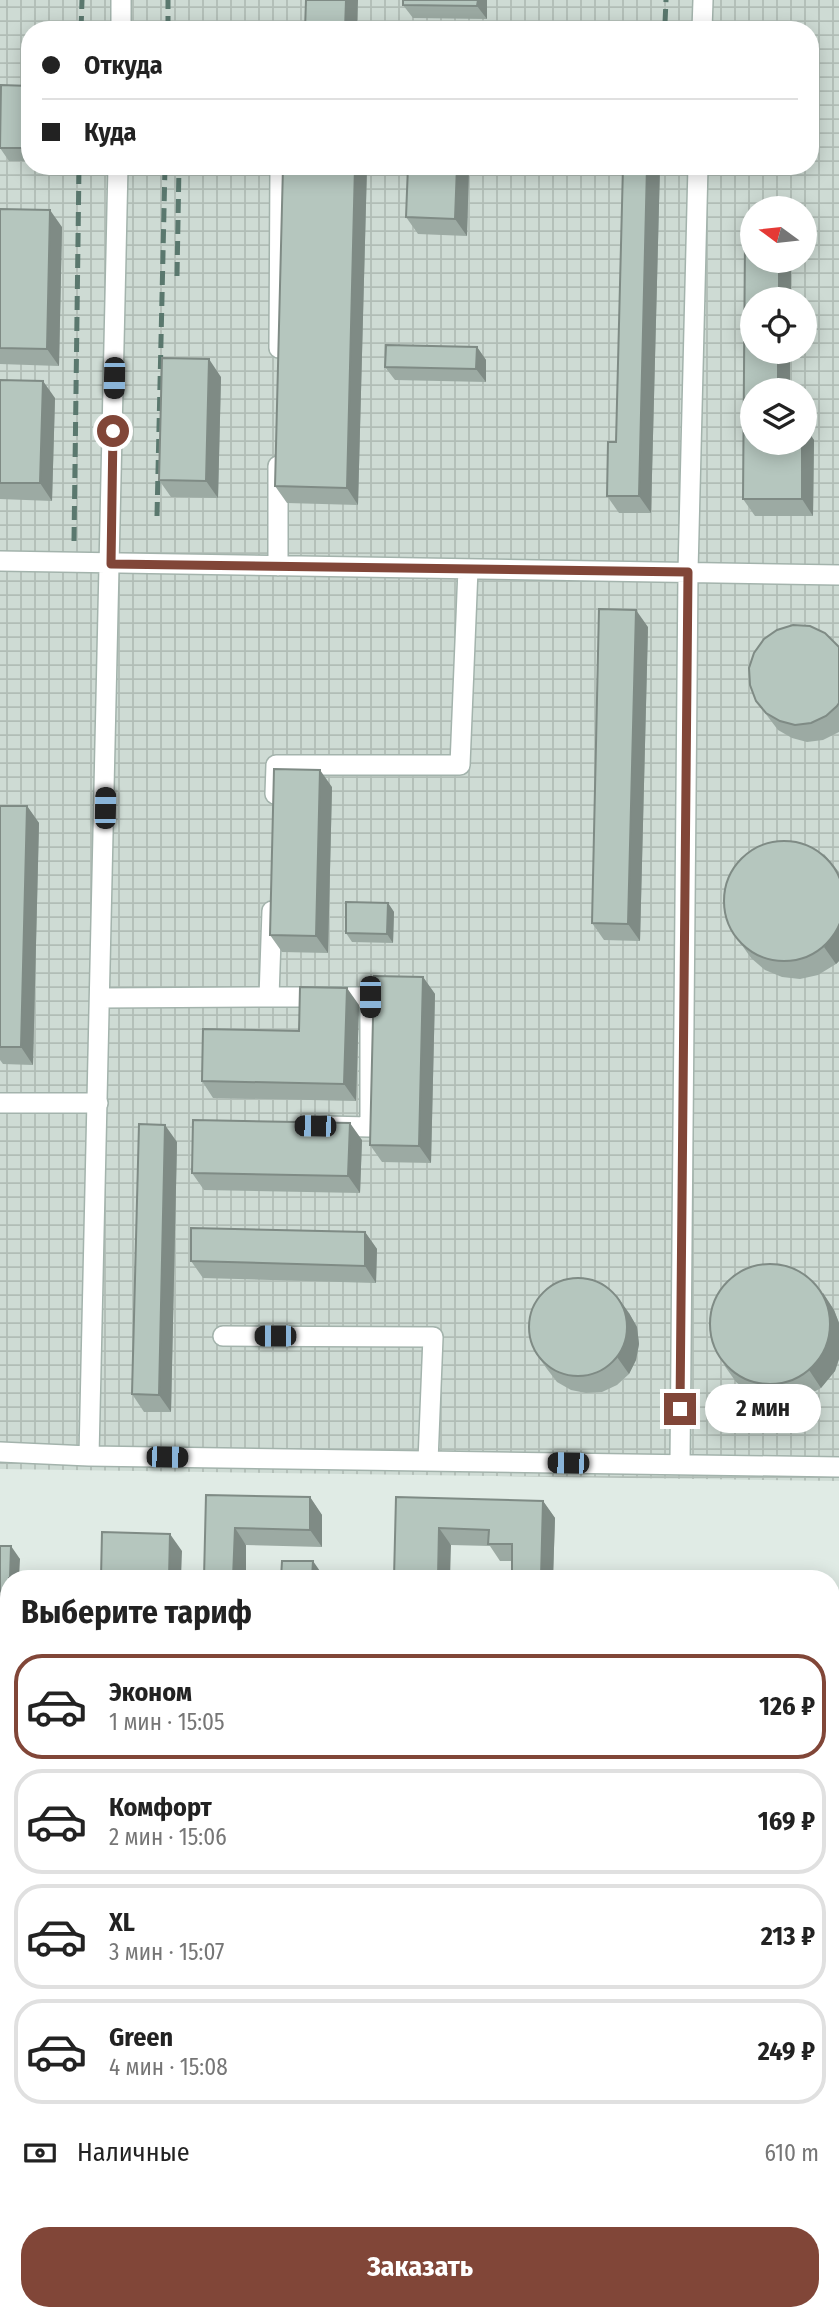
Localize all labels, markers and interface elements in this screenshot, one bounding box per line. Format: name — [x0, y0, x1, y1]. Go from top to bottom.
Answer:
text: Откуда — [84, 50, 163, 81]
text: Куда — [84, 117, 137, 148]
north arrow — [740, 196, 817, 273]
map controls — [740, 196, 817, 455]
button: locate — [740, 287, 817, 364]
car — [104, 357, 125, 399]
button: layers — [740, 378, 817, 455]
route start — [97, 415, 129, 447]
car — [95, 787, 116, 829]
car — [360, 976, 381, 1018]
car — [294, 1115, 337, 1137]
car — [255, 1326, 297, 1347]
callout: 2 мин — [704, 1384, 820, 1434]
route end — [664, 1393, 696, 1425]
text: 2 мин — [736, 1394, 790, 1422]
car — [146, 1446, 189, 1468]
car — [547, 1452, 590, 1474]
text: Выберите тариф — [21, 1593, 252, 1631]
icon: car — [25, 1675, 88, 1738]
text: Эконом — [109, 1677, 192, 1708]
text: 126 ₽ — [759, 1691, 815, 1722]
text: 1 мин · 15:05 — [109, 1708, 225, 1736]
icon: car — [25, 1790, 88, 1853]
text: Комфорт — [109, 1792, 212, 1823]
text: 169 ₽ — [758, 1806, 815, 1837]
text: 2 мин · 15:06 — [109, 1823, 227, 1851]
icon: car — [25, 1905, 88, 1968]
text: XL — [109, 1907, 135, 1938]
text: 213 ₽ — [761, 1921, 815, 1952]
text: 3 мин · 15:07 — [109, 1938, 224, 1966]
icon: car — [25, 2020, 88, 2083]
text: Green — [109, 2022, 173, 2053]
text: 249 ₽ — [758, 2036, 815, 2067]
text: 4 мин · 15:08 — [109, 2053, 228, 2081]
icon: cash — [21, 2134, 59, 2172]
text: Наличные — [77, 2137, 190, 2168]
text: 610 m — [765, 2139, 819, 2167]
button: Заказать — [21, 2227, 819, 2307]

